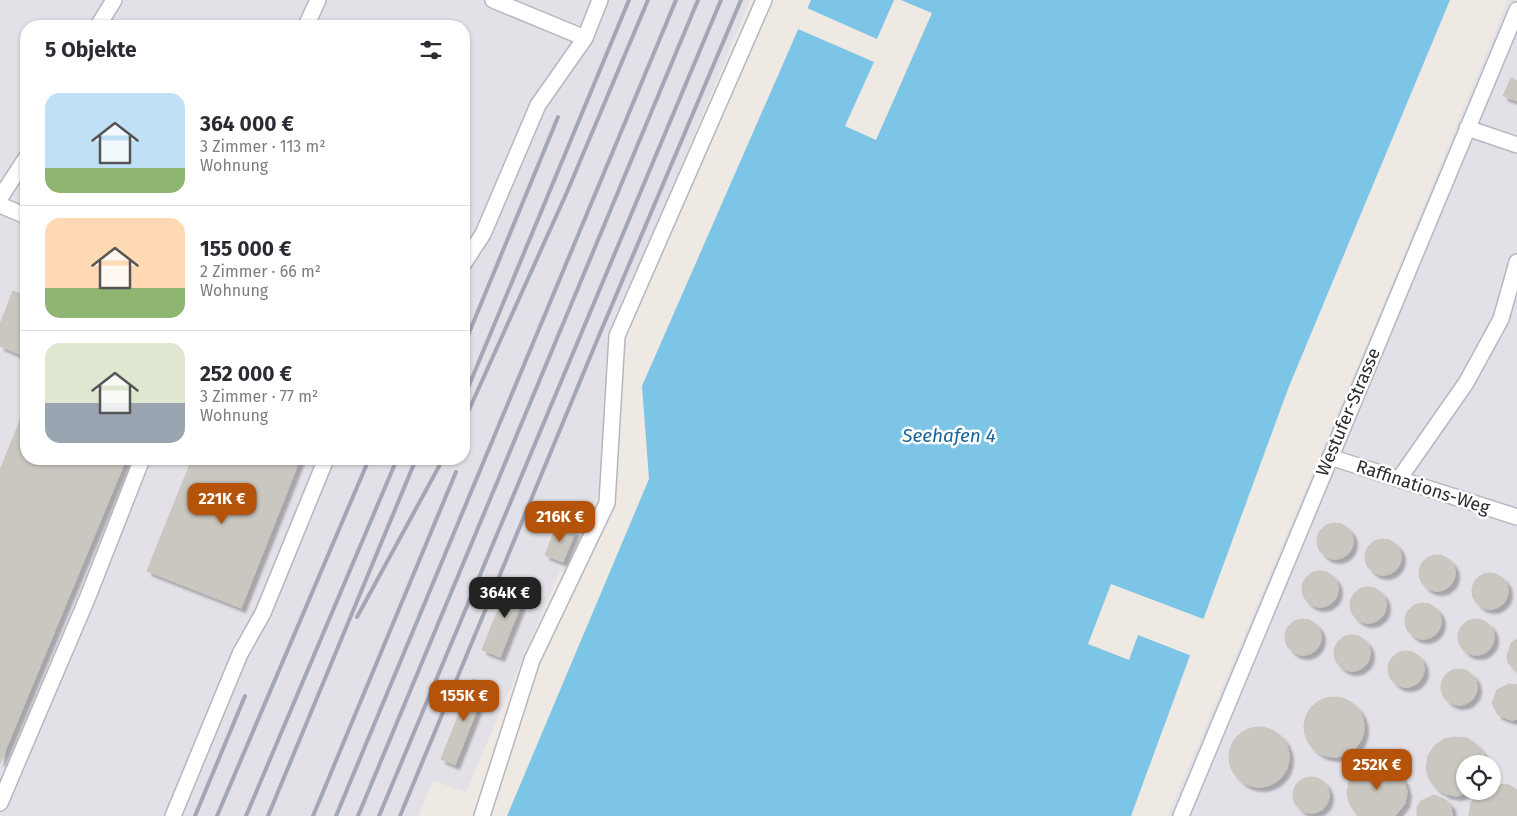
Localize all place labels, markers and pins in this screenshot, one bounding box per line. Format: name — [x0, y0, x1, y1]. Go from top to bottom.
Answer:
pin: 221K € — [181, 482, 263, 525]
pin: 216K € — [519, 500, 601, 543]
pin: 364K € — [464, 576, 546, 619]
pin: 155K € — [423, 680, 505, 722]
pin: 252K € — [1336, 748, 1418, 791]

